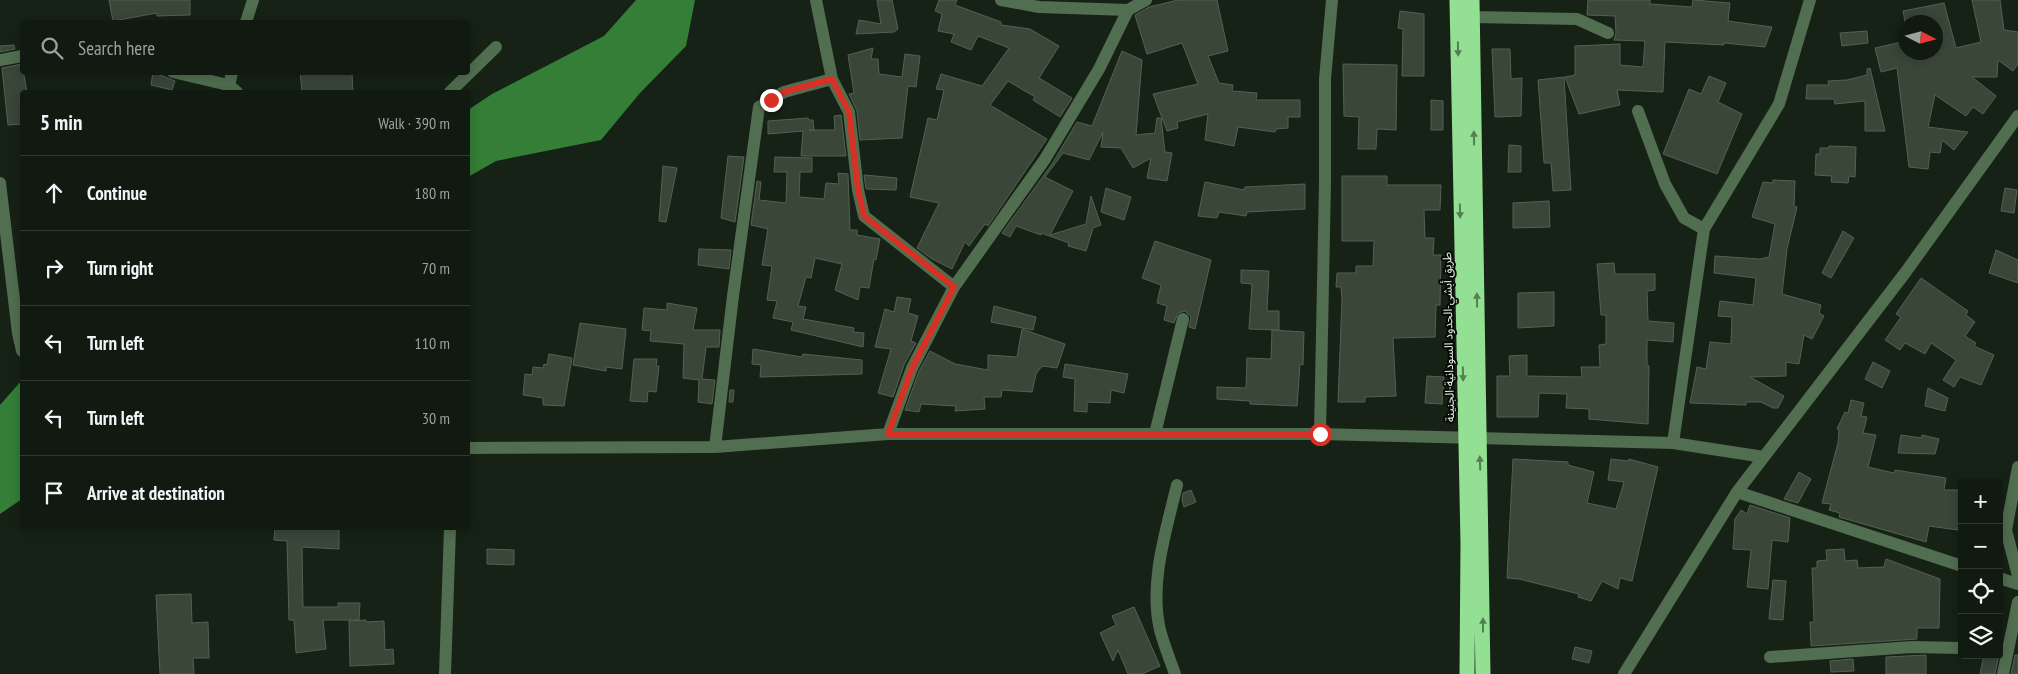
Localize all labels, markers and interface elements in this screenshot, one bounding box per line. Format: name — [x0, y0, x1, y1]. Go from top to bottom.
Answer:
north arrow — [1898, 15, 1943, 60]
search box — [20, 20, 470, 75]
icon: search — [38, 34, 66, 62]
text: Search here — [78, 36, 155, 60]
one-way arrow — [1454, 41, 1462, 57]
route end — [760, 89, 783, 112]
text: 5 min — [40, 109, 82, 136]
text: Walk · 390 m — [378, 113, 450, 133]
one-way arrow — [1470, 130, 1478, 146]
icon: ahead — [40, 179, 68, 207]
text: Continue — [87, 181, 147, 205]
text: 180 m — [415, 183, 450, 203]
one-way arrow — [1457, 203, 1465, 219]
street label: طريق أبشي-الحدود السودانية-الجنينة — [1439, 252, 1460, 422]
icon: right — [40, 254, 68, 282]
text: Turn right — [87, 256, 153, 280]
text: 70 m — [422, 258, 450, 278]
one-way arrow — [1473, 292, 1481, 308]
icon: left — [40, 329, 68, 357]
text: Turn left — [87, 331, 144, 355]
text: 110 m — [415, 333, 450, 353]
one-way arrow — [1459, 366, 1467, 382]
icon: left — [40, 404, 68, 432]
text: Turn left — [87, 406, 144, 430]
text: 30 m — [422, 408, 450, 428]
route start — [1309, 423, 1332, 446]
one-way arrow — [1475, 455, 1483, 471]
icon: arrive — [40, 479, 68, 507]
map controls — [1958, 479, 2003, 659]
button: + — [1958, 479, 2003, 524]
text: Arrive at destination — [87, 481, 225, 505]
button: − — [1958, 524, 2003, 569]
button: locate — [1958, 569, 2003, 614]
button: layers — [1958, 614, 2003, 659]
one-way arrow — [1479, 617, 1487, 633]

